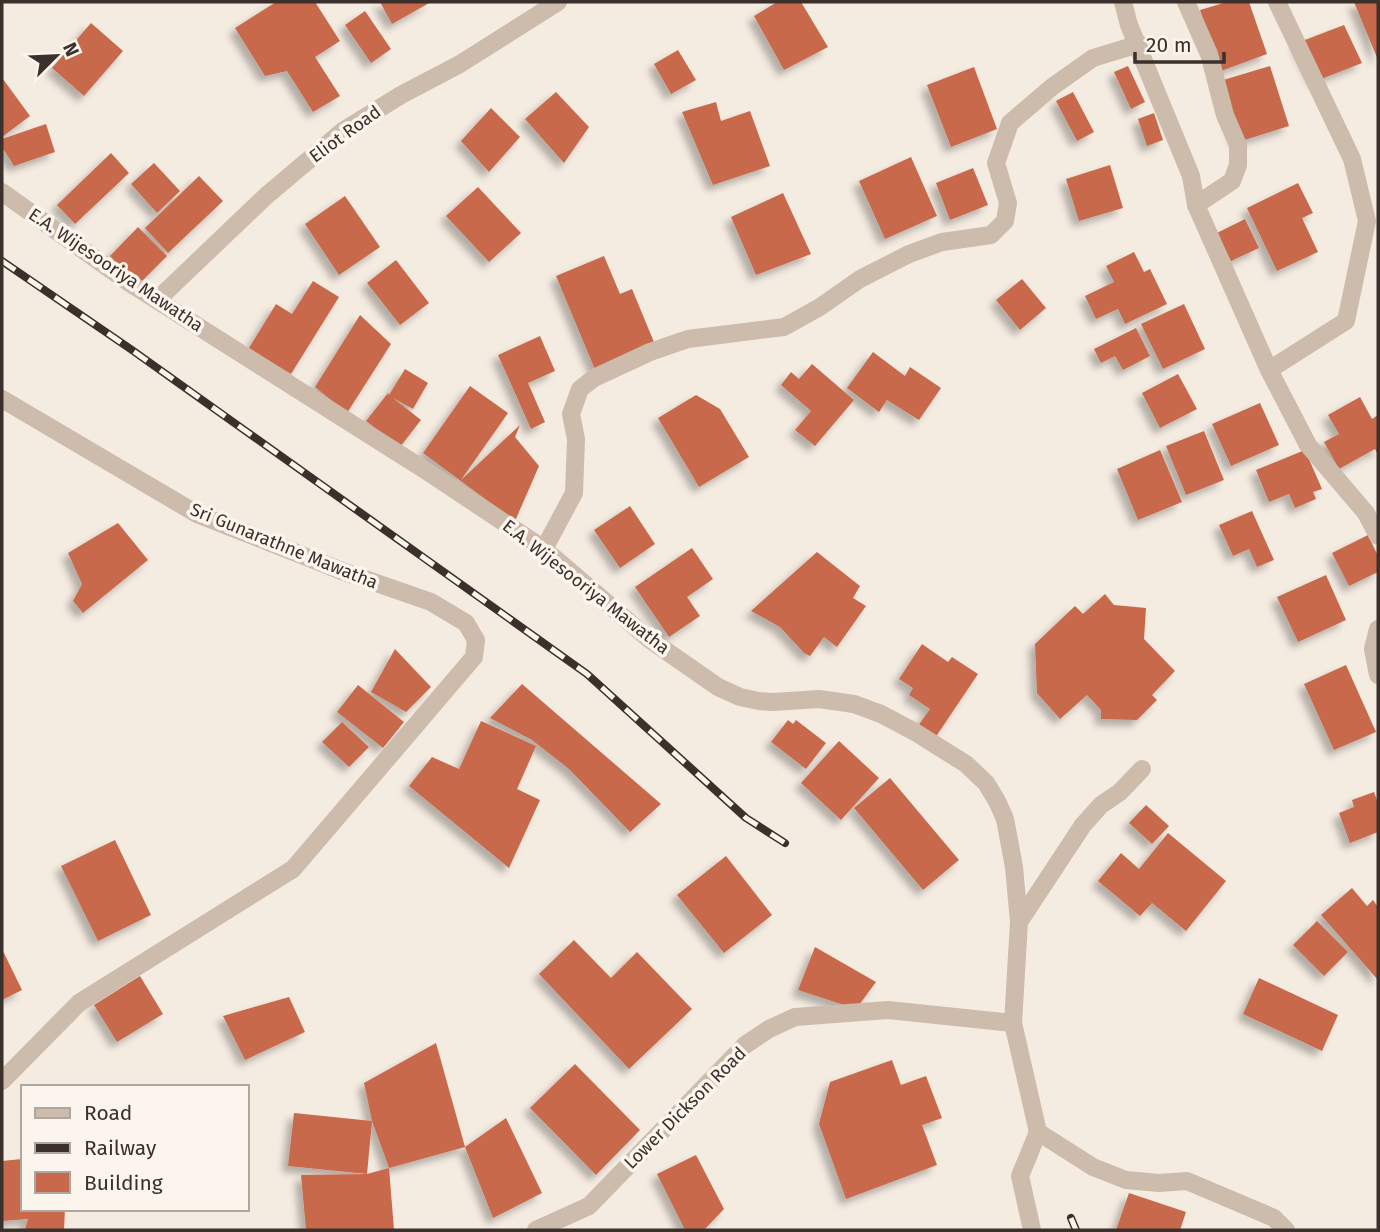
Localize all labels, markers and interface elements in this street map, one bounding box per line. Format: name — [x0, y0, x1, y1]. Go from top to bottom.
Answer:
north arrow — [21, 21, 91, 91]
scale bar — [1135, 21, 1224, 65]
text: 20 m — [1146, 32, 1192, 58]
text: N — [58, 39, 84, 60]
street label: Eliot Road — [305, 101, 385, 167]
street label: E.A. Wijesooriya Mawatha — [24, 203, 208, 337]
street label: Sri Gunarathne Mawatha — [187, 498, 381, 594]
street label: E.A. Wijesooriya Mawatha — [498, 515, 674, 659]
street label: Lower Dickson Road — [619, 1042, 751, 1174]
legend — [21, 1085, 248, 1211]
text: Road — [84, 1100, 132, 1126]
text: Railway — [84, 1135, 157, 1161]
text: Building — [84, 1170, 163, 1196]

